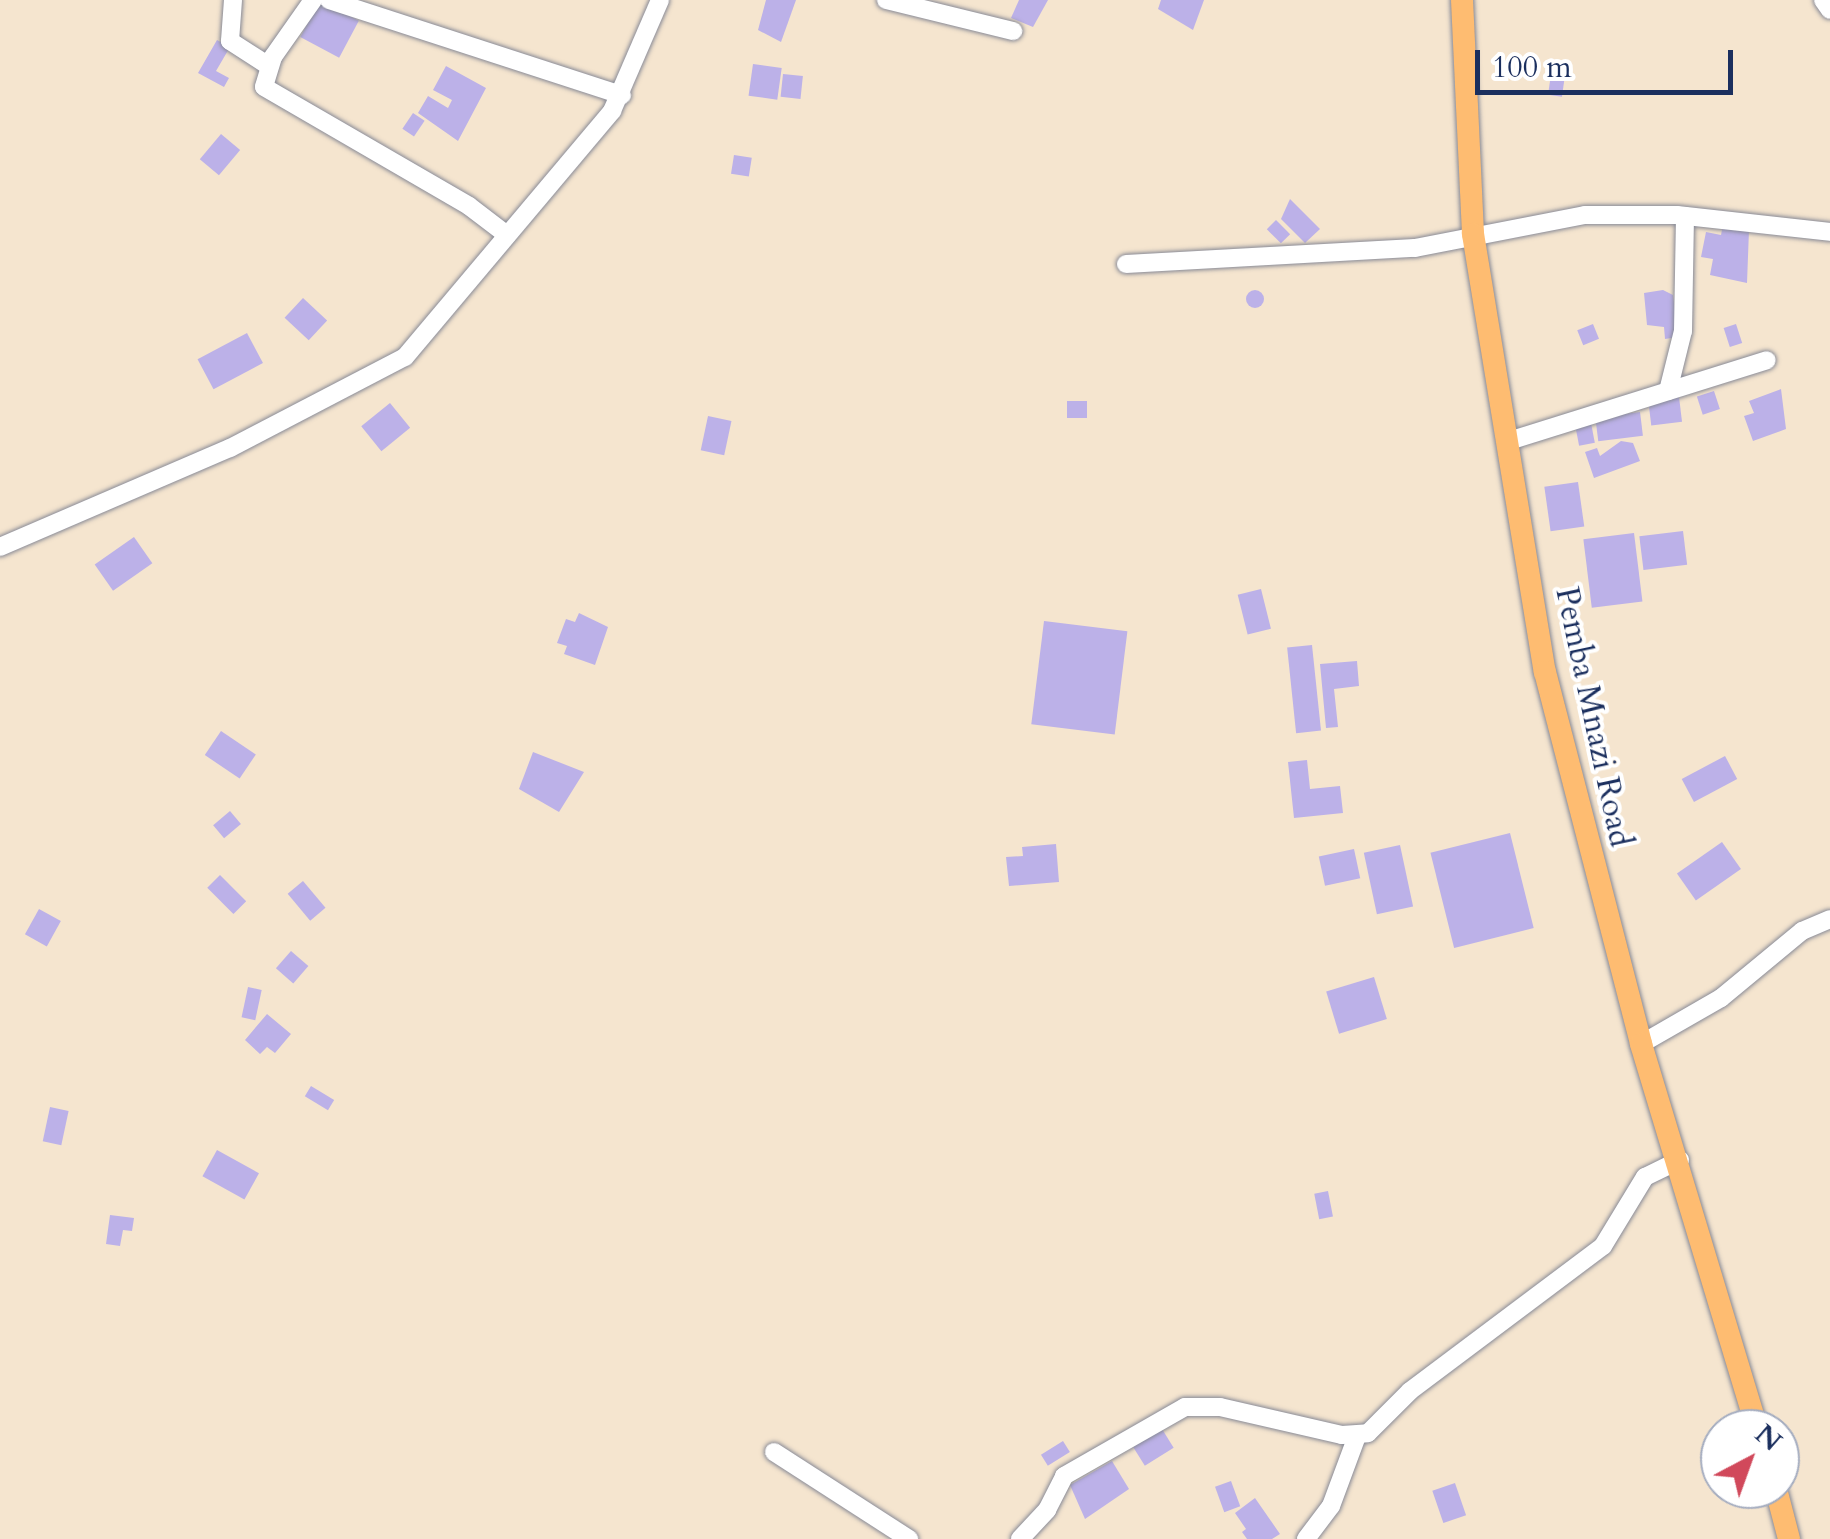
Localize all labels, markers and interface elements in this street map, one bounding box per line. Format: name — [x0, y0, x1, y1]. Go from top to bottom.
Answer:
scale bar — [1480, 30, 1738, 92]
text: 100 m — [1492, 47, 1572, 88]
street label: Pemba Mnazi Road — [1547, 584, 1639, 850]
north arrow — [1700, 1409, 1800, 1509]
text: N — [1747, 1416, 1790, 1460]

